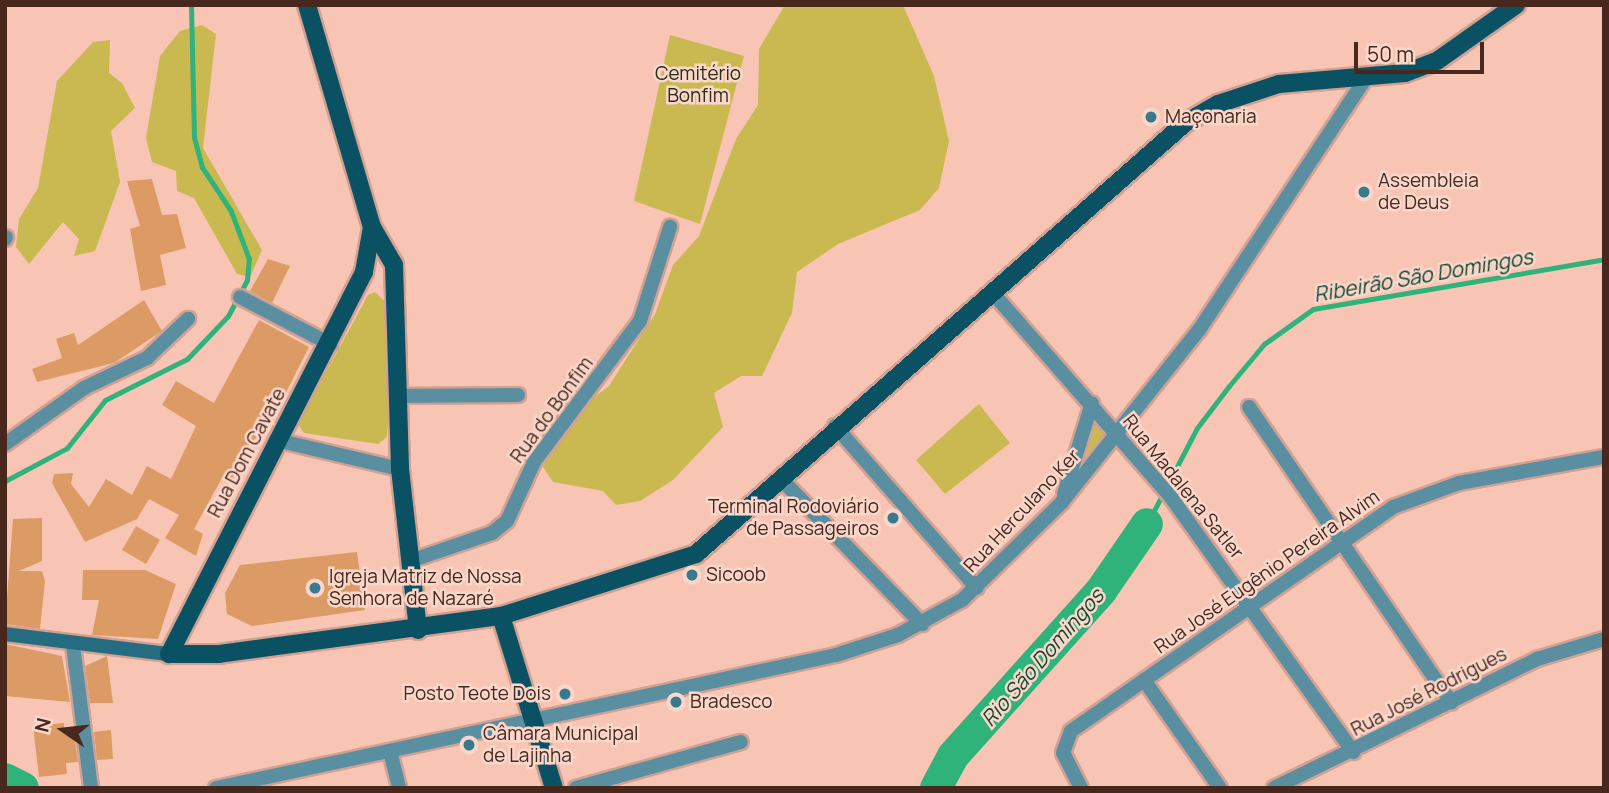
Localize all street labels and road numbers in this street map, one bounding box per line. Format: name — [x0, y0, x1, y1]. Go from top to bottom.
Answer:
street label: Rua do Bonfim — [506, 352, 598, 468]
street label: Rua Dom Cavate — [203, 384, 291, 522]
street label: Rua Madalena Satler — [1118, 410, 1248, 564]
street label: Rua Herculano Ker — [959, 445, 1085, 577]
street label: Rua José Eugênio Pereira Alvim — [1150, 485, 1384, 659]
street label: Rua José Rodrigues — [1347, 643, 1511, 741]

